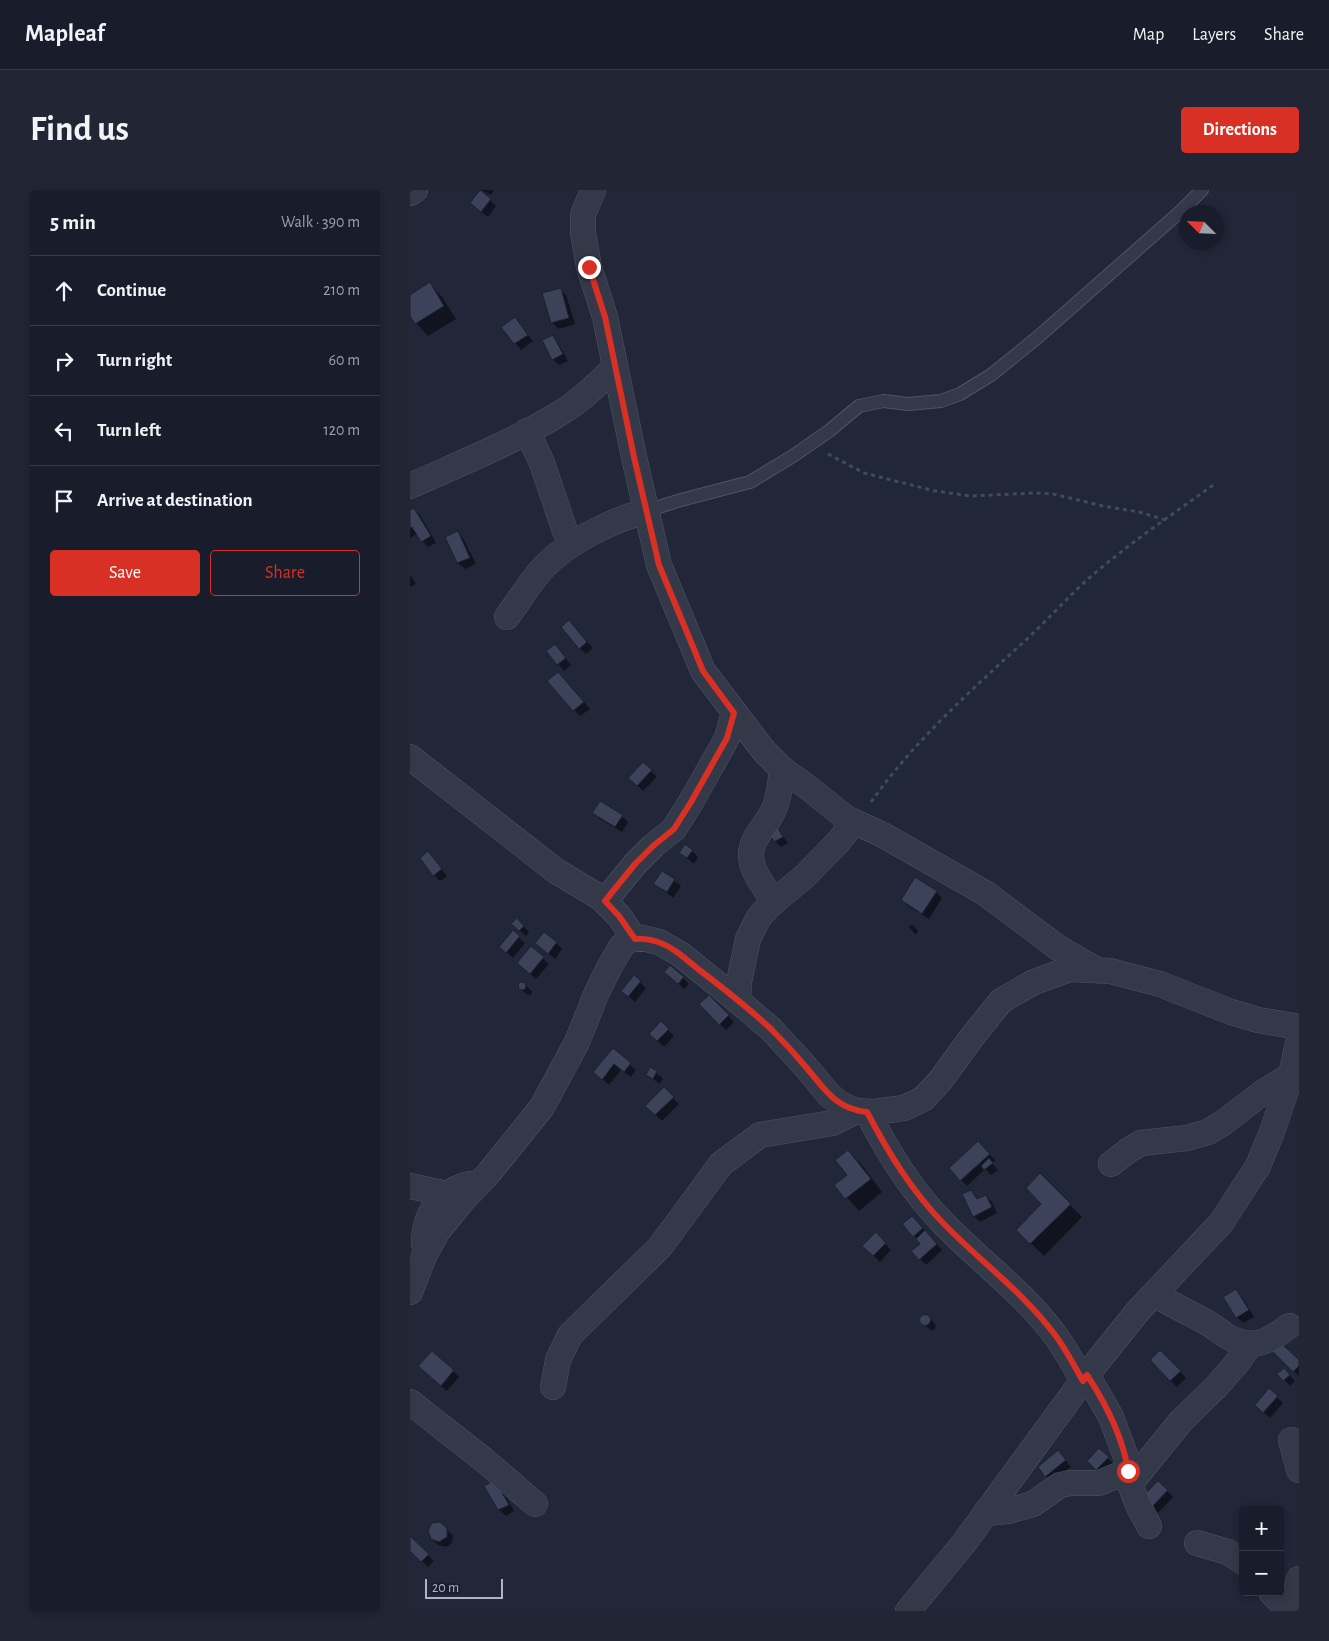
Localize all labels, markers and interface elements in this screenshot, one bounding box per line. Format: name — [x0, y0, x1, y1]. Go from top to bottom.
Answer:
text: Mapleaf — [25, 22, 105, 46]
text: Map — [1133, 26, 1164, 44]
text: Layers — [1192, 26, 1236, 44]
text: Share — [1264, 26, 1304, 44]
button: Directions — [1181, 107, 1299, 153]
text: Find us — [30, 112, 129, 147]
north arrow — [1179, 205, 1224, 250]
text: 5 min — [50, 212, 96, 233]
text: Walk · 390 m — [281, 214, 360, 230]
route end — [578, 256, 601, 279]
icon: ahead — [50, 277, 78, 305]
text: Continue — [97, 281, 166, 300]
text: 210 m — [323, 282, 360, 298]
icon: right — [50, 347, 78, 375]
text: Turn right — [97, 351, 172, 370]
text: 60 m — [329, 352, 360, 368]
icon: left — [50, 417, 78, 445]
text: Turn left — [97, 421, 161, 440]
text: 120 m — [323, 422, 360, 438]
icon: arrive — [50, 487, 78, 515]
text: Arrive at destination — [97, 491, 253, 510]
button: Save — [50, 550, 200, 596]
button: Share — [210, 550, 360, 596]
route start — [1117, 1460, 1140, 1483]
map controls — [1239, 1506, 1284, 1596]
button: + — [1239, 1506, 1284, 1551]
button: − — [1239, 1551, 1284, 1596]
scale bar — [425, 1576, 502, 1599]
text: 20 m — [432, 1581, 459, 1595]

